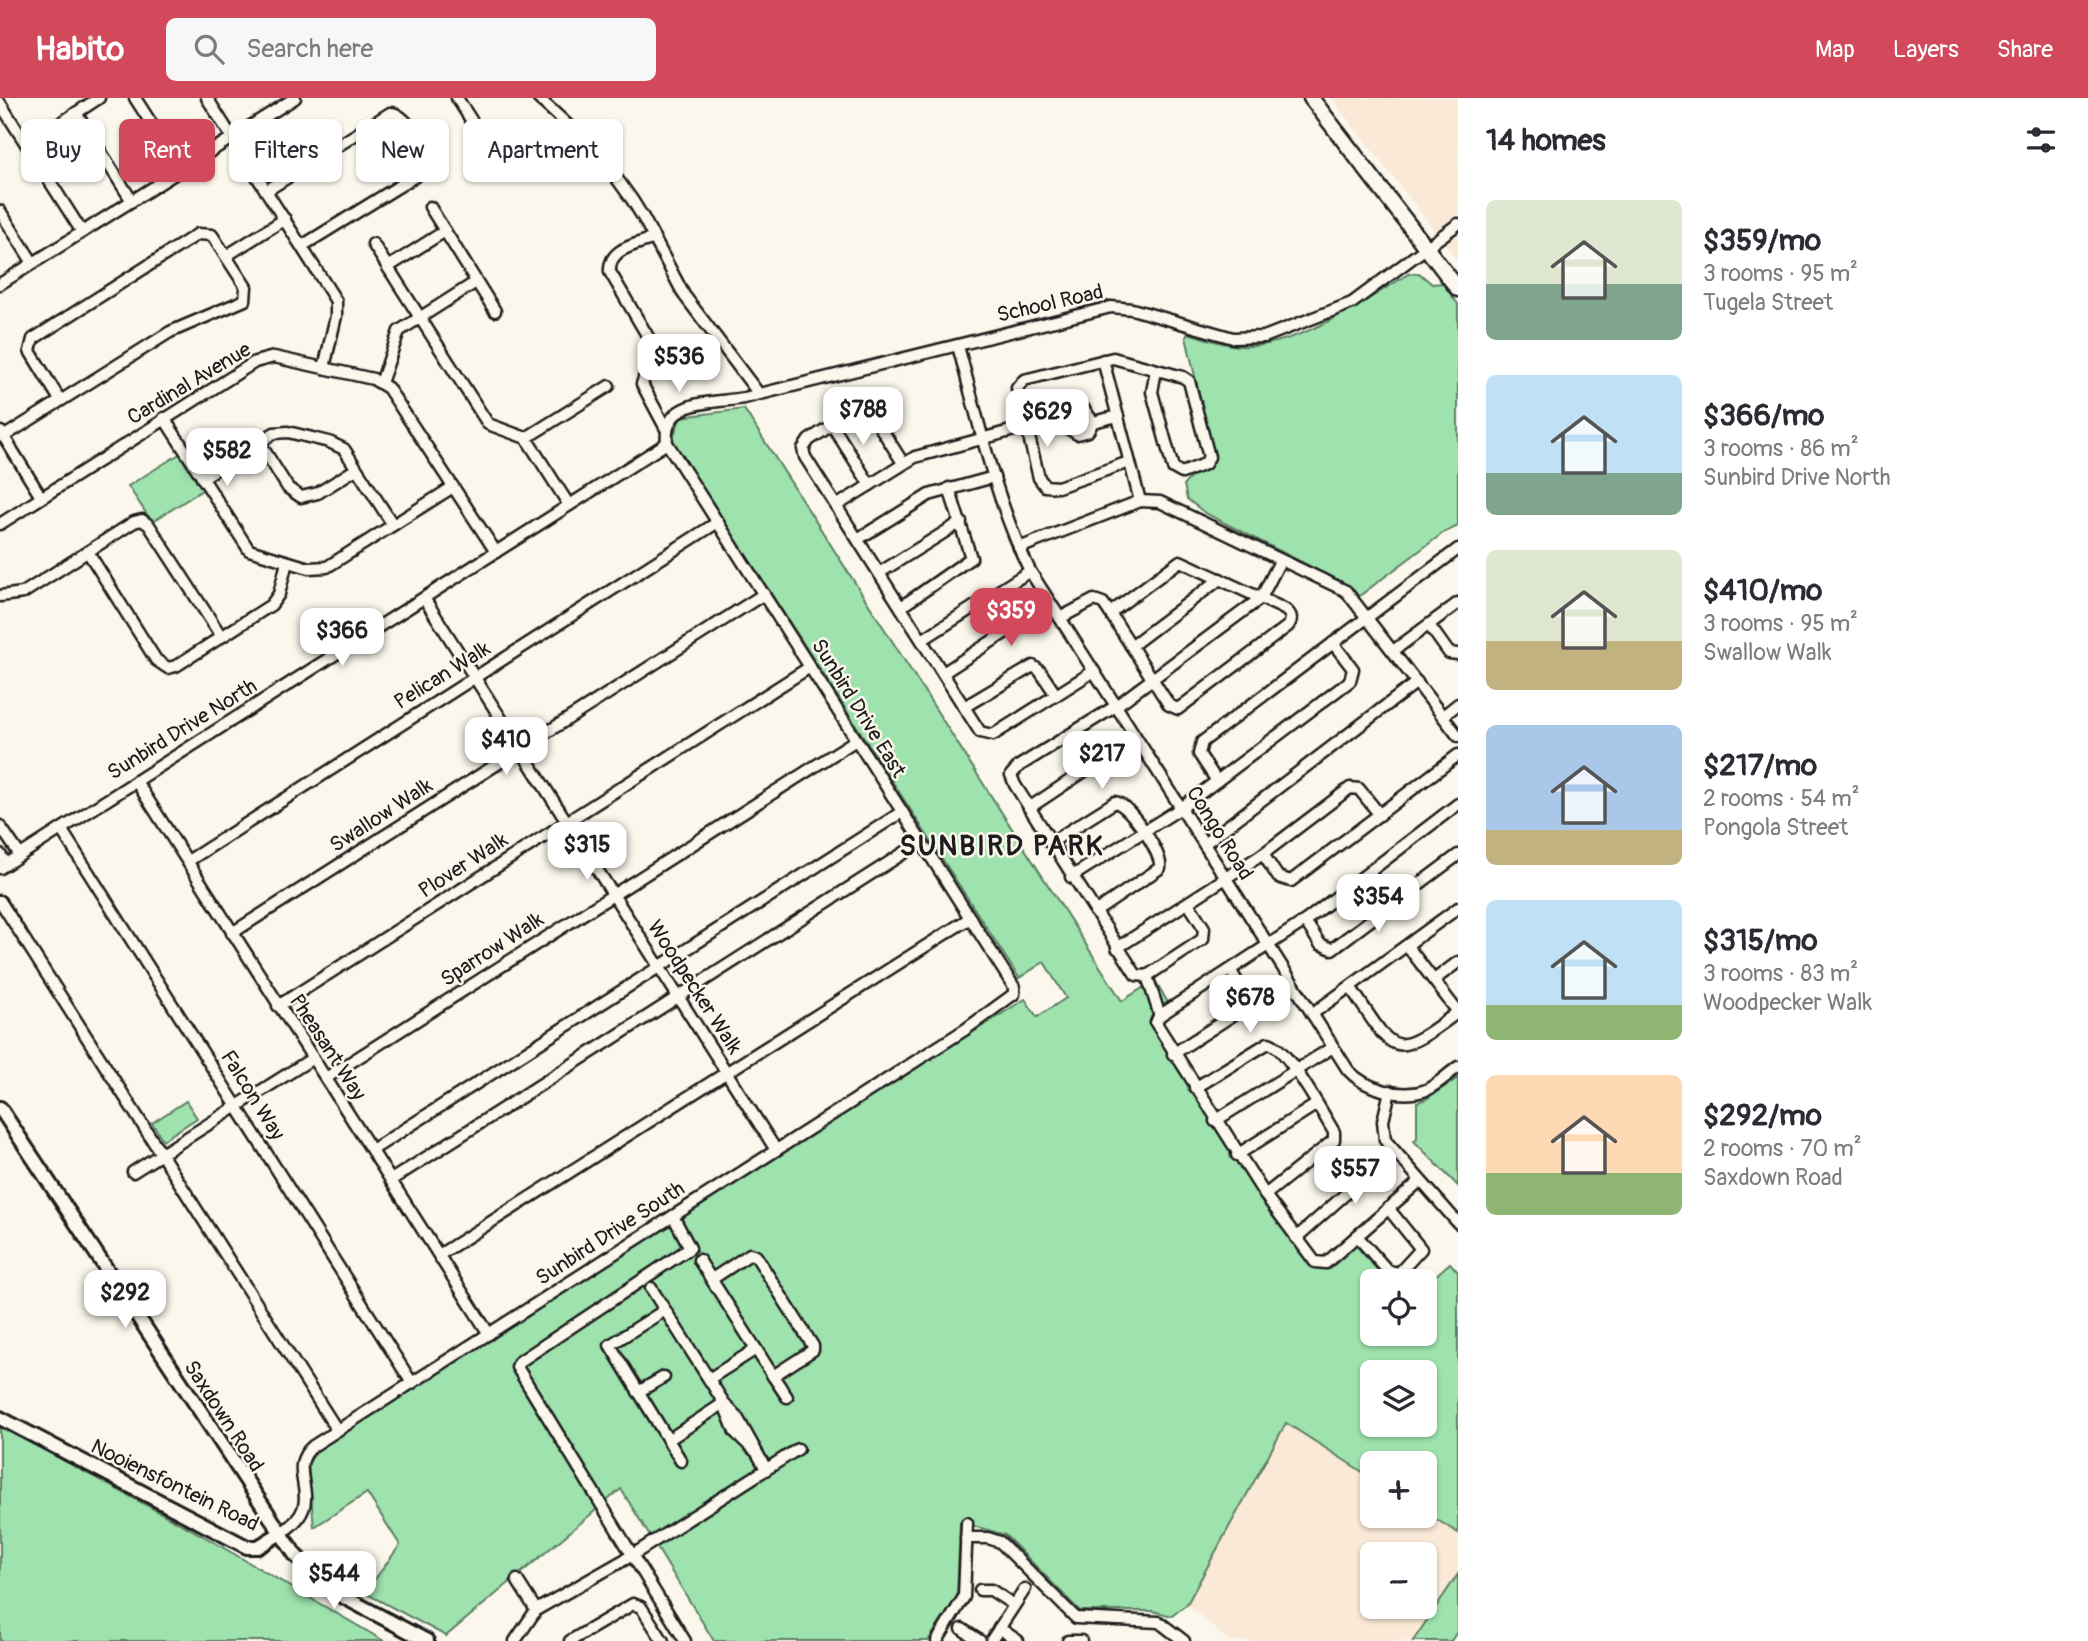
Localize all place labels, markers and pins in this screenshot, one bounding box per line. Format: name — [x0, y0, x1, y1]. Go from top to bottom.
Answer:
pin: $536 — [638, 334, 720, 394]
pin: $788 — [822, 388, 904, 447]
pin: $629 — [1006, 390, 1088, 449]
pin: $582 — [186, 428, 268, 488]
pin: $359 — [970, 588, 1052, 648]
pin: $366 — [301, 608, 383, 668]
pin: $410 — [465, 718, 547, 777]
pin: $217 — [1061, 732, 1143, 791]
pin: $315 — [546, 822, 628, 882]
pin: $354 — [1337, 874, 1419, 934]
pin: $678 — [1209, 976, 1291, 1035]
pin: $557 — [1314, 1146, 1396, 1206]
pin: $292 — [84, 1270, 166, 1330]
pin: $544 — [293, 1552, 375, 1611]

